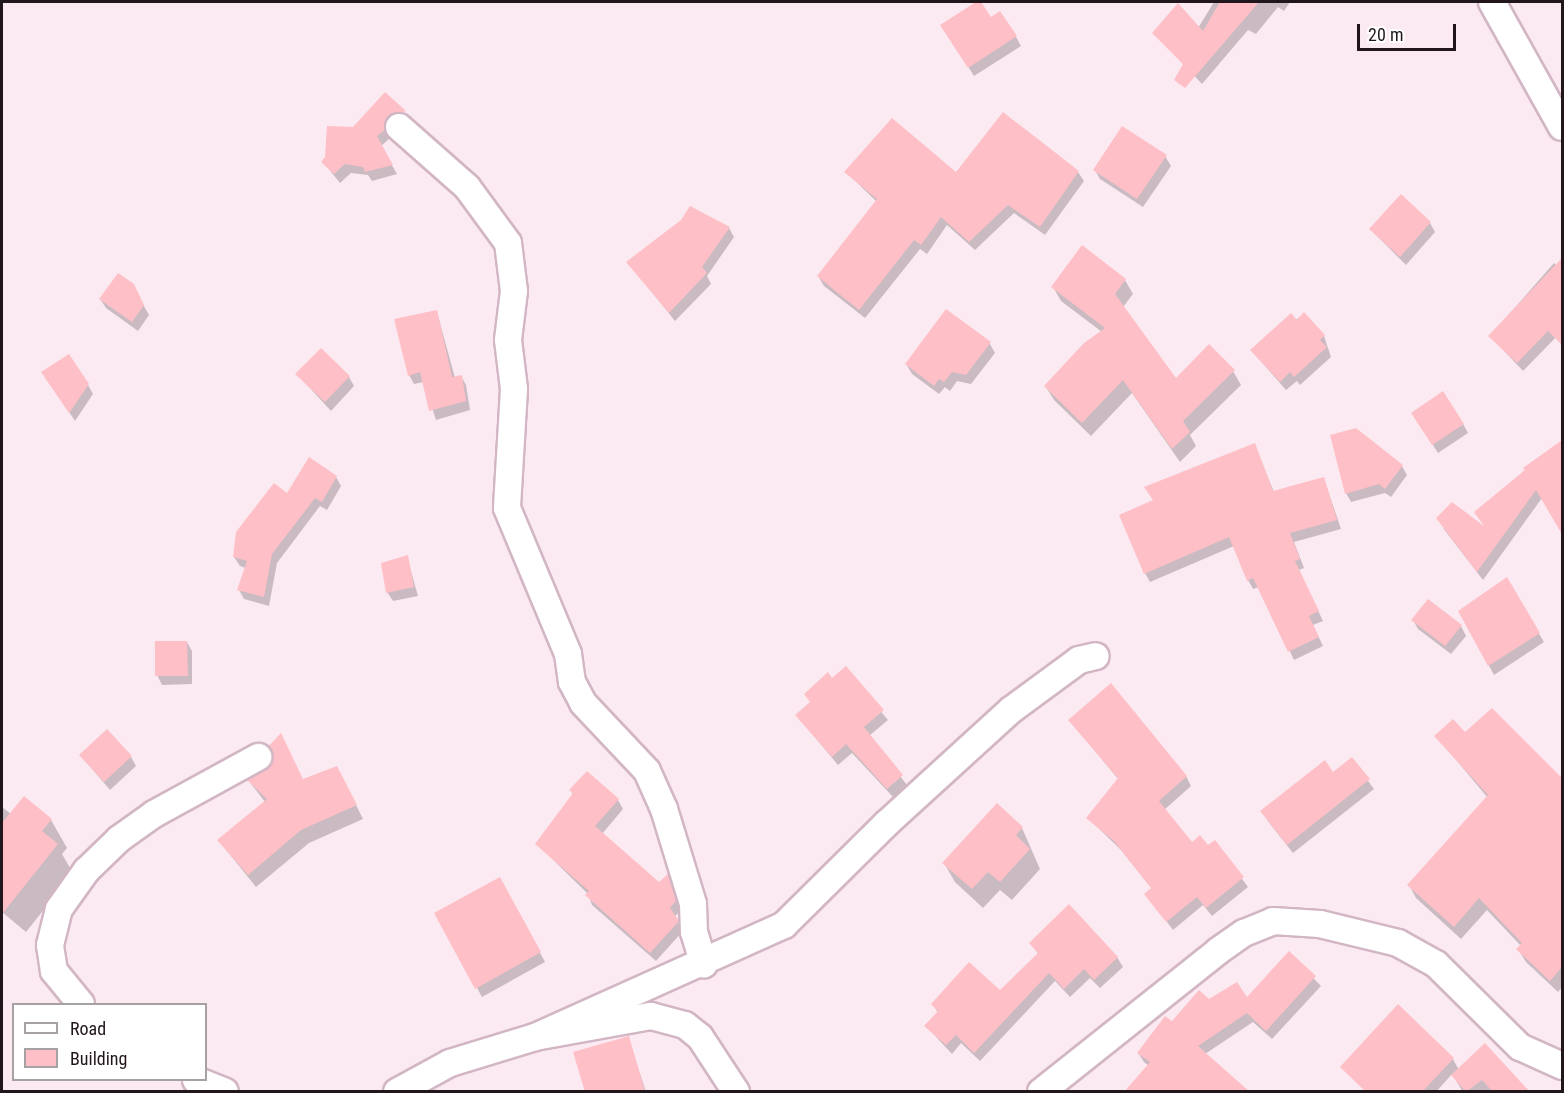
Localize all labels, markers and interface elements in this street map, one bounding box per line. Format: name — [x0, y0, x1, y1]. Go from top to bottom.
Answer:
scale bar — [1360, 12, 1459, 50]
text: 20 m — [1368, 24, 1403, 45]
legend — [12, 1003, 207, 1081]
text: Road — [70, 1018, 106, 1039]
text: Building — [70, 1048, 127, 1069]

